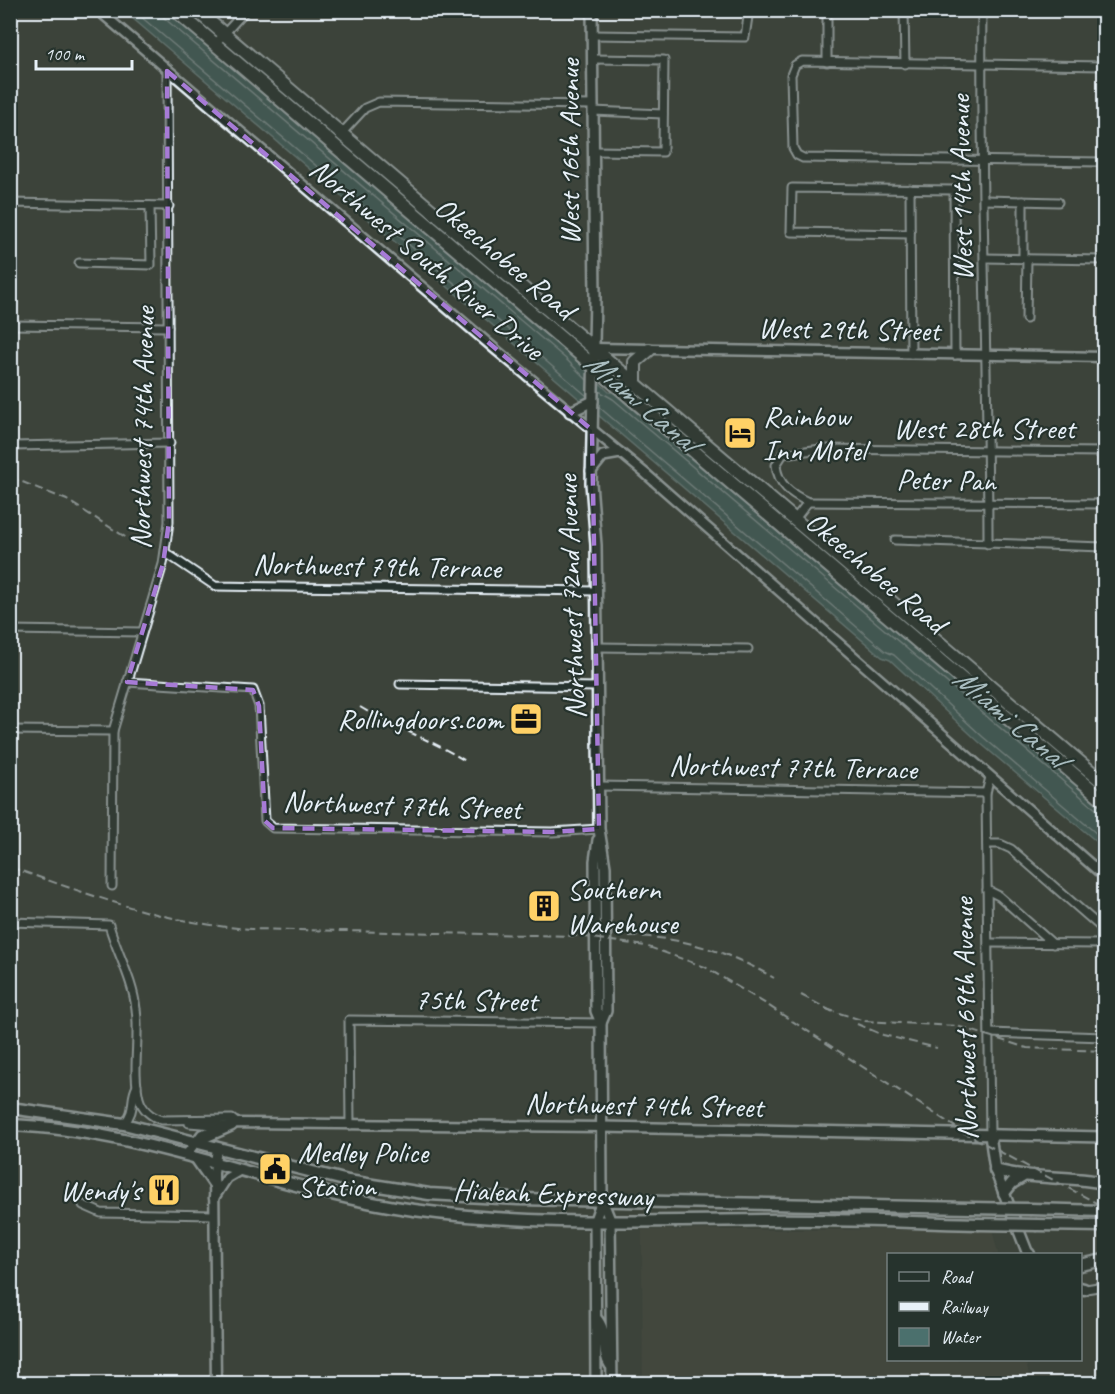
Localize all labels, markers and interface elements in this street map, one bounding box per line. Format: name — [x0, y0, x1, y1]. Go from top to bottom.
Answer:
scale bar — [36, 33, 132, 71]
text: 100 m — [45, 43, 86, 65]
street label: West 16th Avenue — [550, 57, 588, 245]
street label: West 14th Avenue — [940, 92, 982, 281]
street label: Northwest South River Drive — [302, 150, 554, 370]
street label: Okeechobee Road — [427, 188, 586, 330]
street label: Northwest 74th Avenue — [121, 304, 163, 550]
street label: West 29th Street — [758, 308, 943, 350]
water label: Miami Canal — [576, 342, 714, 467]
place label: Rainbow Inn Motel — [763, 397, 871, 469]
street label: West 28th Street — [893, 409, 1078, 447]
hotel icon: Rainbow Inn Motel — [722, 415, 758, 451]
street label: Peter Pan — [896, 460, 997, 500]
street label: Northwest 72nd Avenue — [548, 472, 594, 720]
street label: Okeechobee Road — [798, 502, 957, 644]
street label: Northwest 79th Terrace — [253, 545, 504, 587]
water label: Miami Canal — [945, 658, 1083, 783]
place label: Rollingdoors.com — [337, 700, 505, 738]
office icon: Rollingdoors.com — [508, 701, 544, 737]
street label: Northwest 77th Terrace — [669, 746, 920, 788]
street label: Northwest 77th Street — [282, 782, 525, 828]
place label: Southern Warehouse — [567, 870, 680, 942]
building icon: Southern Warehouse — [526, 888, 562, 924]
street label: Northwest 69th Avenue — [944, 895, 986, 1141]
street label: 75th Street — [414, 980, 541, 1020]
street label: Northwest 74th Street — [525, 1084, 766, 1126]
place label: Medley Police Station — [298, 1133, 430, 1205]
public building icon: Medley Police Station — [257, 1151, 293, 1187]
place label: Wendy's — [60, 1171, 144, 1209]
street label: Hialeah Expressway — [452, 1171, 656, 1216]
restaurant icon: Wendy's — [146, 1172, 182, 1208]
legend — [887, 1253, 1082, 1361]
text: Road — [941, 1266, 974, 1288]
text: Railway — [941, 1296, 989, 1318]
text: Water — [941, 1326, 982, 1348]

